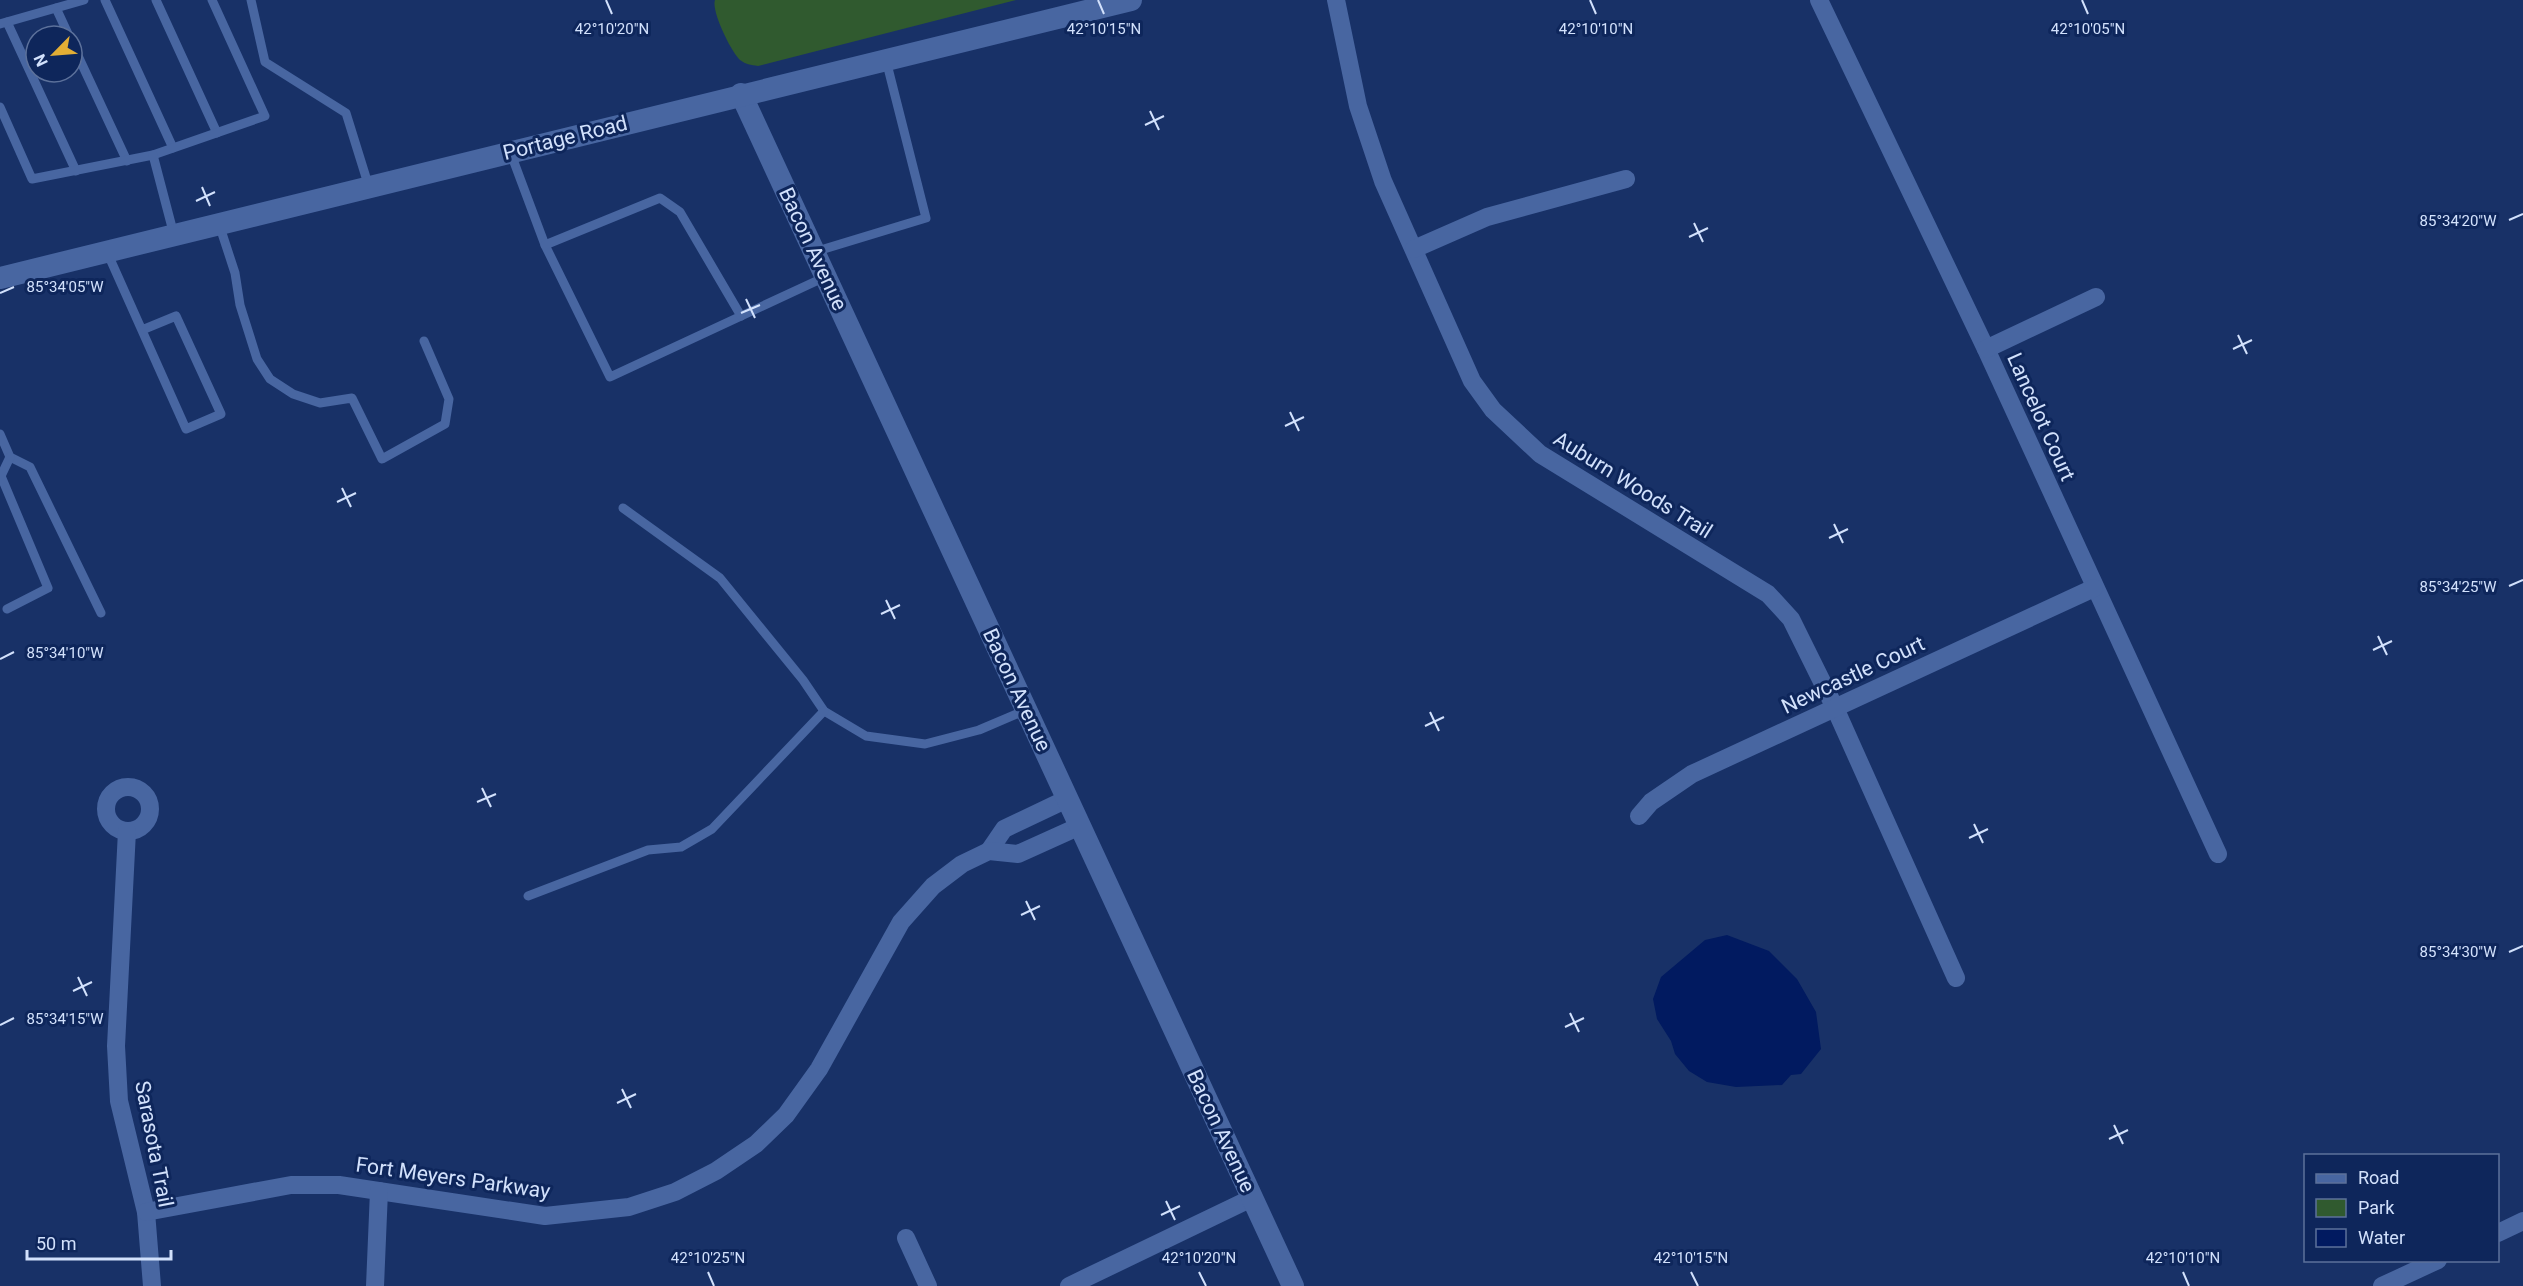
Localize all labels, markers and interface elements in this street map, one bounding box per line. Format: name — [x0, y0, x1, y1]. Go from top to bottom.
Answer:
text: 42°10'20"N — [575, 20, 649, 38]
text: 42°10'15"N — [1067, 20, 1141, 38]
text: 42°10'10"N — [1559, 20, 1633, 38]
text: 42°10'05"N — [2051, 20, 2125, 38]
north arrow — [24, 24, 84, 84]
text: N — [30, 51, 52, 69]
street label: Portage Road — [500, 111, 630, 165]
street label: Bacon Avenue — [774, 184, 852, 314]
text: 85°34'20"W — [2420, 212, 2496, 230]
text: 85°34'05"W — [27, 278, 103, 296]
street label: Lancelot Court — [2002, 349, 2080, 485]
street label: Auburn Woods Trail — [1549, 427, 1717, 543]
text: 85°34'25"W — [2420, 578, 2496, 596]
street label: Bacon Avenue — [978, 625, 1056, 755]
street label: Newcastle Court — [1778, 631, 1929, 719]
text: 85°34'10"W — [27, 644, 103, 662]
text: 85°34'30"W — [2420, 943, 2496, 961]
text: 85°34'15"W — [27, 1010, 103, 1028]
street label: Bacon Avenue — [1182, 1066, 1260, 1196]
street label: Sarasota Trail — [130, 1079, 178, 1209]
street label: Fort Meyers Parkway — [354, 1152, 552, 1204]
legend — [2304, 1154, 2499, 1262]
text: Road — [2358, 1167, 2399, 1188]
text: Park — [2358, 1197, 2395, 1218]
scale bar — [27, 1223, 171, 1261]
text: Water — [2358, 1227, 2405, 1248]
text: 50 m — [36, 1233, 76, 1254]
text: 42°10'25"N — [671, 1249, 745, 1267]
text: 42°10'20"N — [1162, 1249, 1236, 1267]
text: 42°10'15"N — [1654, 1249, 1728, 1267]
text: 42°10'10"N — [2146, 1249, 2220, 1267]

